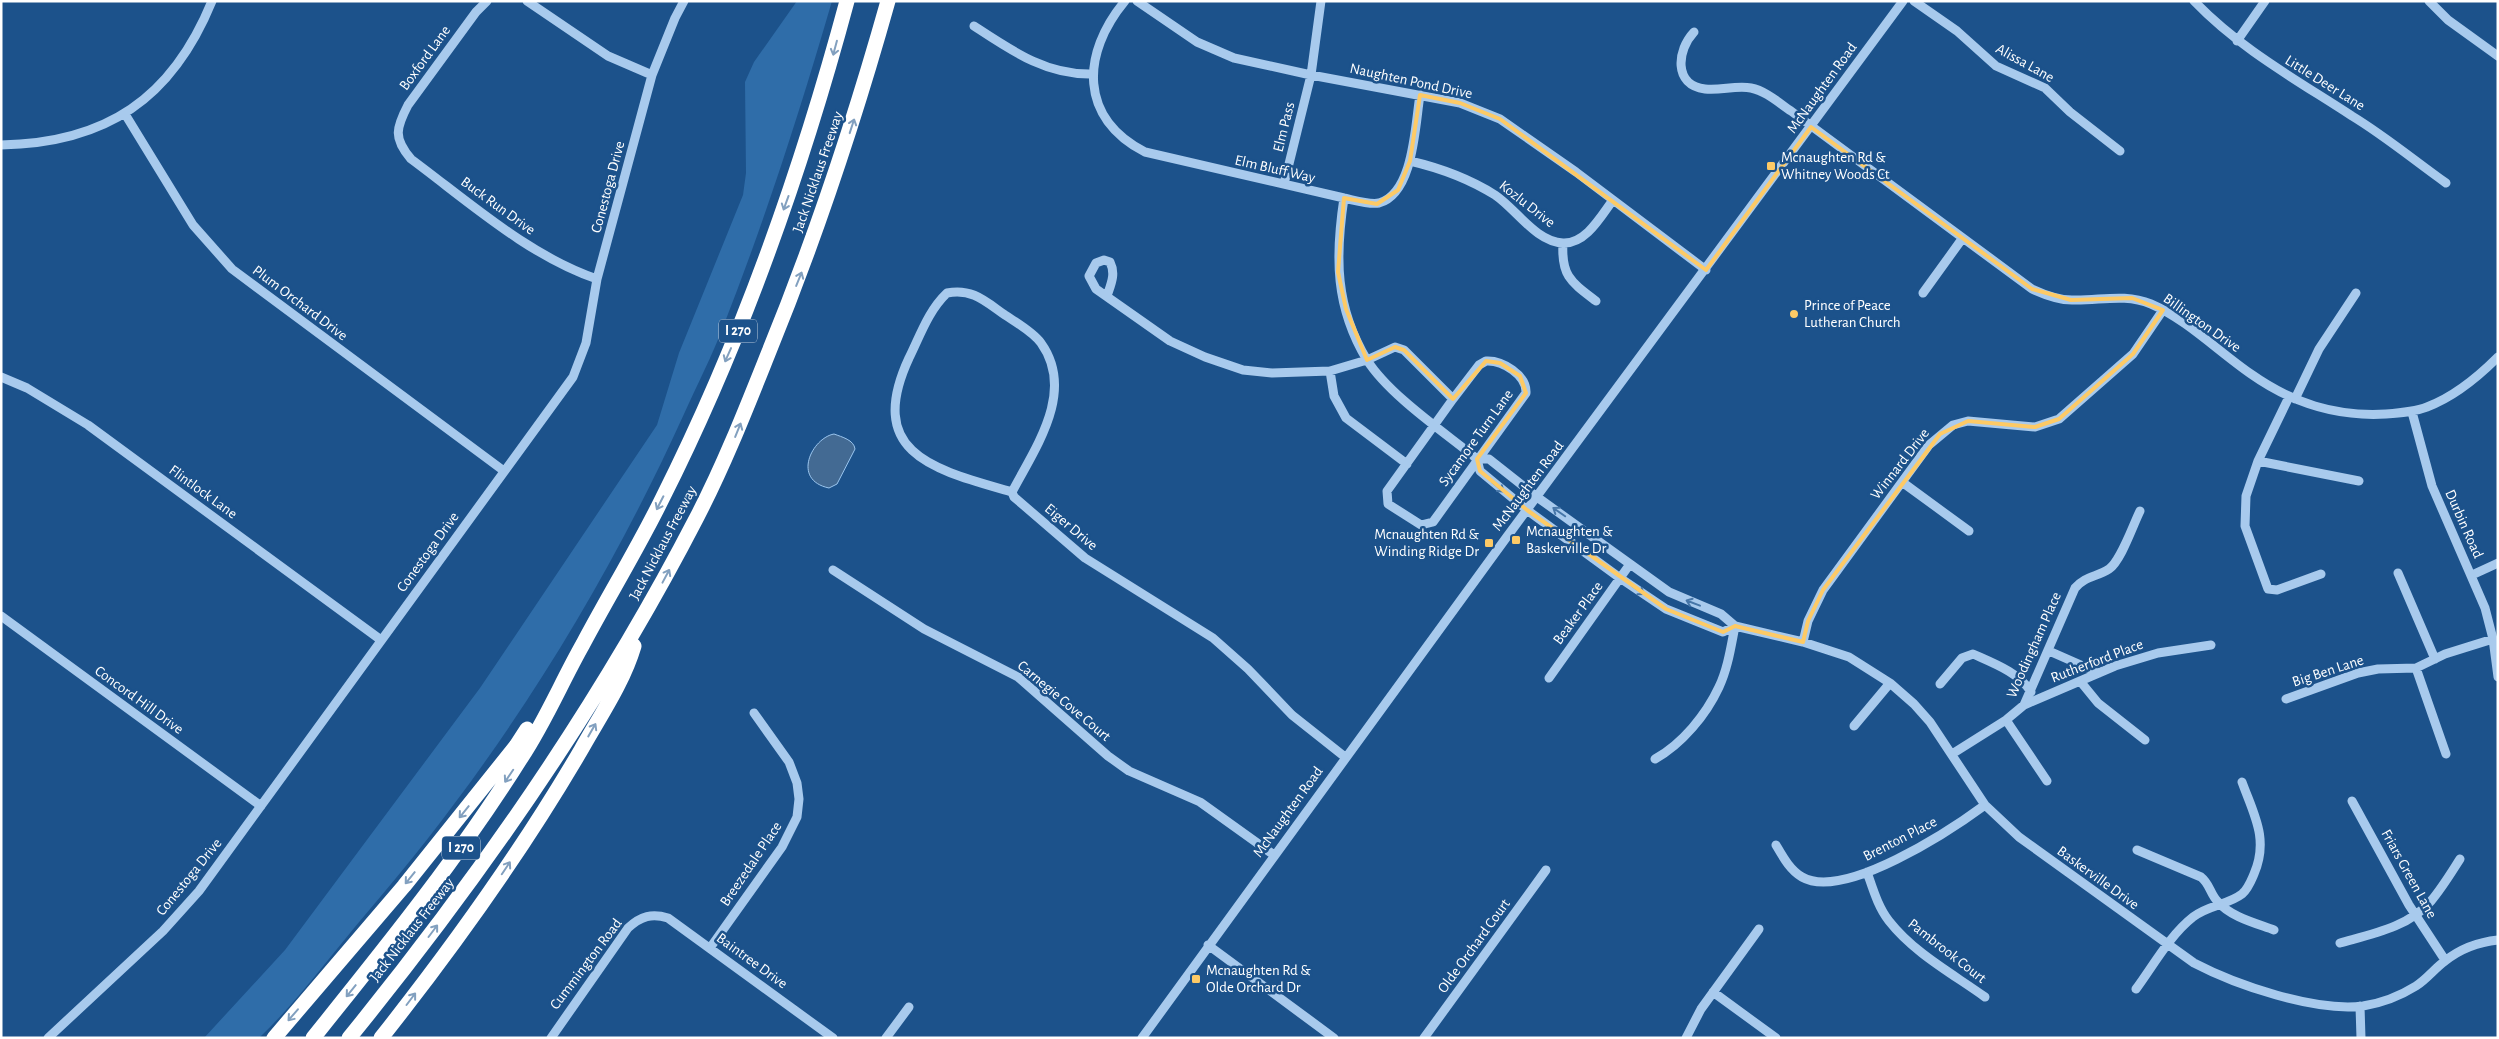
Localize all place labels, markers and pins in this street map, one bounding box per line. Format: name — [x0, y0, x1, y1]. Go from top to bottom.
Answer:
place label: Mcnaughten Rd & Whitney Woods Ct — [1781, 150, 1890, 182]
marker: Mcnaughten Rd & Whitney Woods Ct — [1765, 160, 1777, 172]
place label: Prince of Peace Lutheran Church — [1804, 298, 1901, 330]
marker: Prince of Peace Lutheran Church — [1788, 308, 1800, 320]
place label: Mcnaughten & Baskerville Dr — [1526, 524, 1613, 556]
place label: Mcnaughten Rd & Winding Ridge Dr — [1374, 527, 1480, 559]
marker: Mcnaughten & Baskerville Dr — [1510, 534, 1522, 546]
marker: Mcnaughten Rd & Winding Ridge Dr — [1483, 537, 1495, 549]
place label: Mcnaughten Rd & Olde Orchard Dr — [1206, 963, 1311, 995]
marker: Mcnaughten Rd & Olde Orchard Dr — [1190, 973, 1202, 985]

